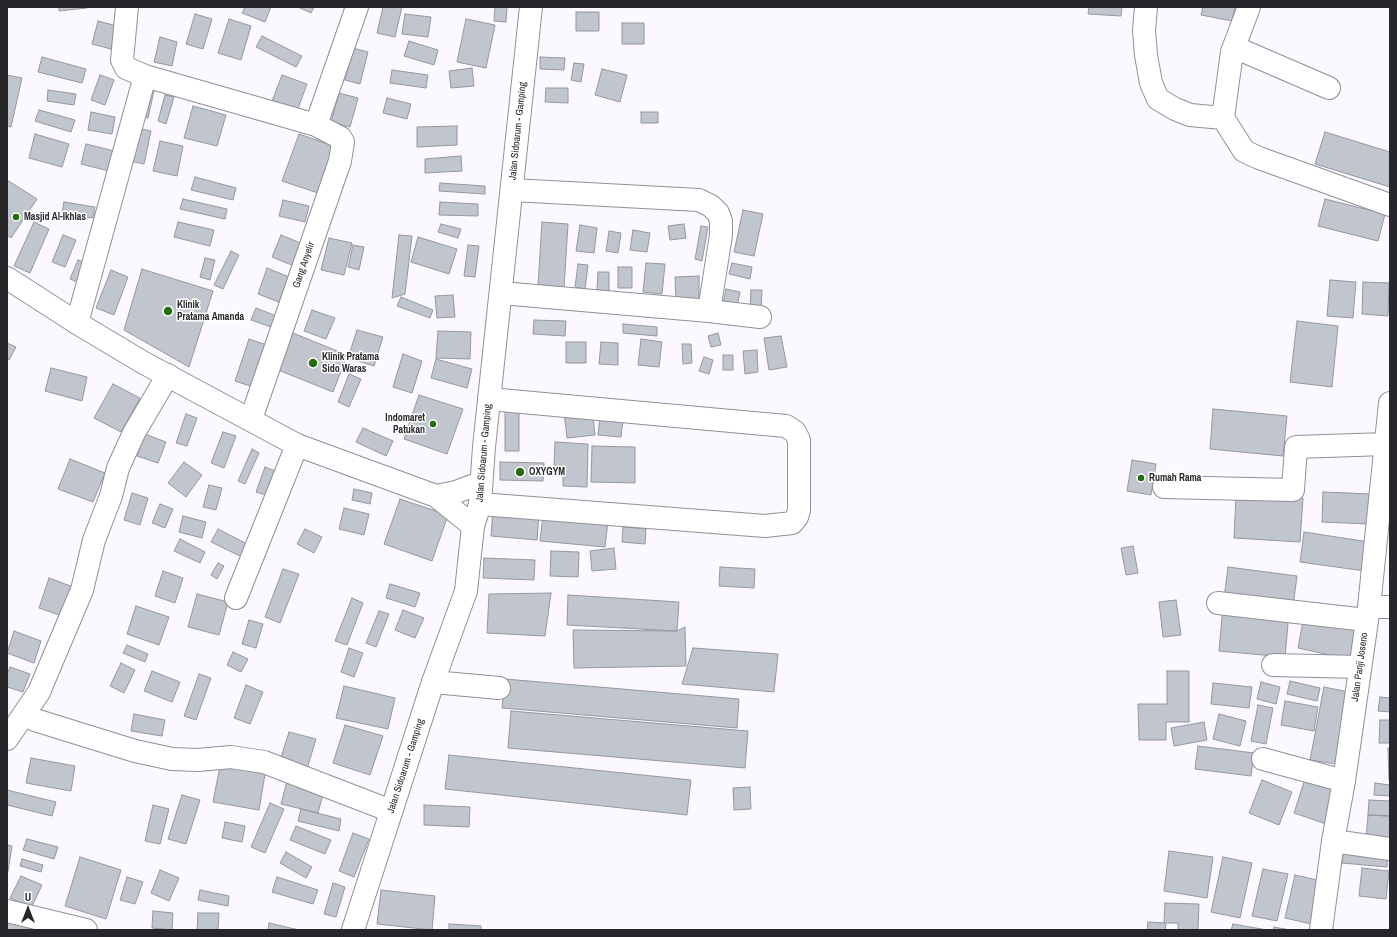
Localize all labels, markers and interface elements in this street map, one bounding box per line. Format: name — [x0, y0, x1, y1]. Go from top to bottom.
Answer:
street label: Jalan Sidoarum - Gamping — [507, 81, 529, 181]
place label: Masjid Al-Ikhlas — [24, 211, 86, 223]
marker: Masjid Al-Ikhlas — [11, 212, 21, 222]
street label: Gang Anyelir — [291, 240, 317, 290]
place label: Klinik Pratama Amanda — [177, 299, 244, 322]
marker: Klinik Pratama Amanda — [162, 305, 174, 317]
place label: Klinik Pratama Sido Waras — [322, 351, 379, 374]
marker: Klinik Pratama Sido Waras — [307, 357, 319, 369]
street label: Jalan Sidoarum - Gamping — [474, 403, 494, 503]
place label: Indomaret Patukan — [385, 412, 425, 436]
marker: Indomaret Patukan — [428, 419, 438, 429]
marker: OXYGYM — [514, 466, 526, 478]
place label: OXYGYM — [529, 466, 565, 478]
place label: Rumah Rama — [1149, 472, 1201, 484]
marker: Rumah Rama — [1136, 473, 1146, 483]
street label: Jalan Panji Joseno — [1349, 632, 1371, 702]
street label: Jalan Sidoarum - Gamping — [385, 717, 427, 815]
north arrow — [8, 889, 48, 929]
text: U — [25, 890, 31, 904]

